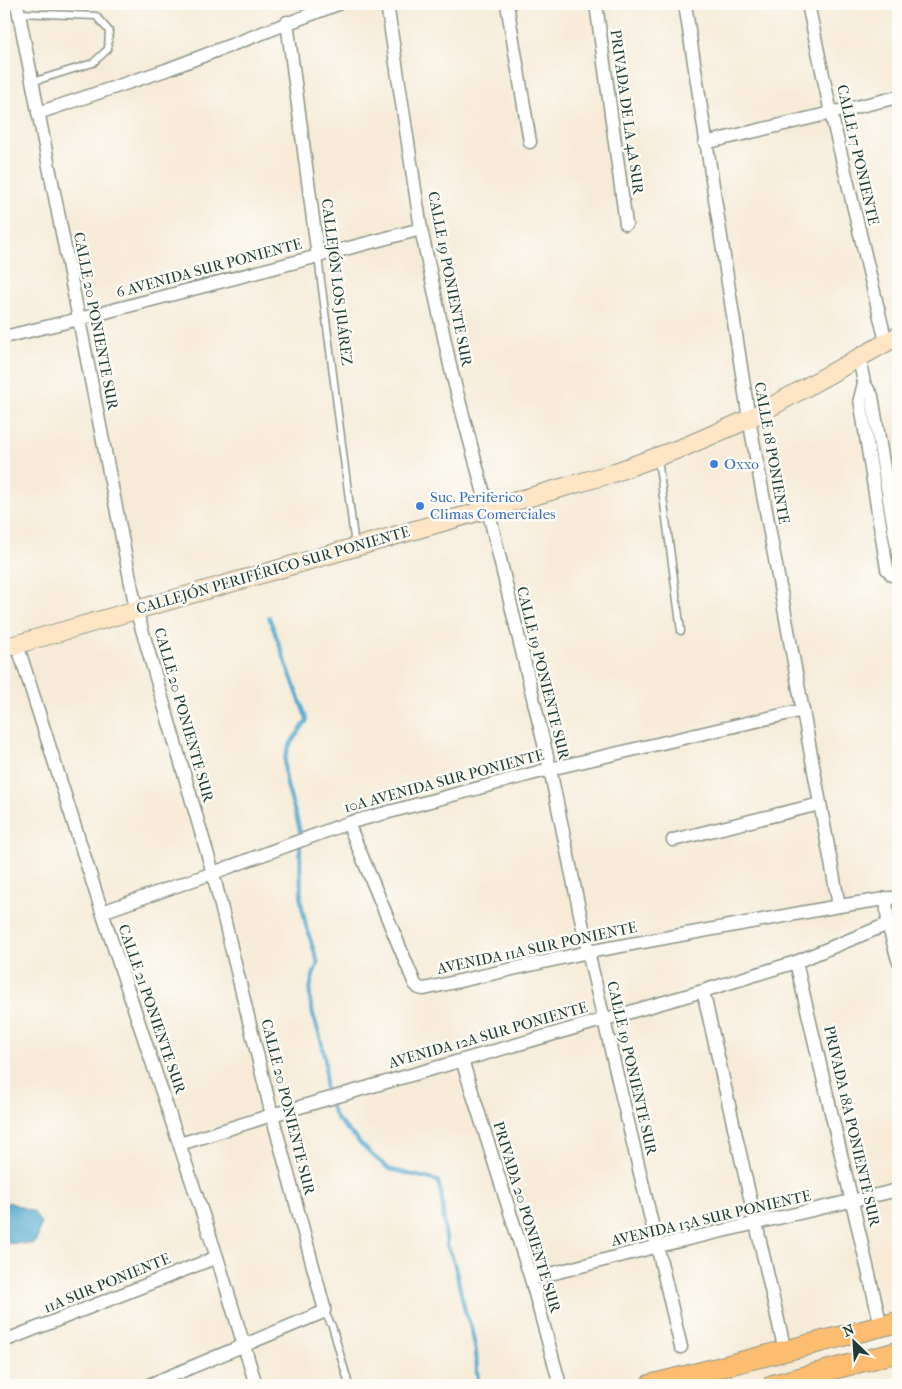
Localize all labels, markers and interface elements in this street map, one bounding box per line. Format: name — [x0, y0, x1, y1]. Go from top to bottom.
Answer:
street label: PRIVADA DE LA 4A SUR — [607, 28, 648, 197]
street label: CALLE 17 PONIENTE — [833, 83, 883, 227]
street label: CALLE 19 PONIENTE SUR — [424, 190, 476, 369]
street label: CALLEJÓN LOS JUÁREZ — [318, 198, 356, 366]
street label: CALLE 20 PONIENTE SUR — [70, 231, 122, 413]
street label: 6 AVENIDA SUR PONIENTE — [114, 235, 304, 301]
street label: CALLE 18 PONIENTE — [751, 380, 793, 526]
place label: Oxxo — [724, 455, 759, 473]
marker: Oxxo — [708, 458, 720, 470]
place label: Suc. Periferico Climas Comerciales — [430, 488, 556, 523]
marker: Suc. Periferico Climas Comerciales — [414, 500, 426, 512]
street label: CALLEJÓN PERIFÉRICO SUR PONIENTE — [134, 522, 412, 618]
street label: CALLE 19 PONIENTE SUR — [513, 584, 574, 763]
street label: CALLE 20 PONIENTE SUR — [150, 626, 218, 805]
street label: 10A AVENIDA SUR PONIENTE — [342, 746, 546, 816]
street label: AVENIDA 11A SUR PONIENTE — [434, 918, 639, 978]
street label: CALLE 21 PONIENTE SUR — [115, 922, 190, 1097]
street label: CALLE 19 PONIENTE SUR — [603, 979, 661, 1158]
street label: AVENIDA 12A SUR PONIENTE — [385, 998, 590, 1072]
street label: CALLE 20 PONIENTE SUR — [257, 1017, 319, 1198]
street label: PRIVADA 18A PONIENTE SUR — [820, 1024, 884, 1229]
street label: PRIVADA 20 PONIENTE SUR — [489, 1119, 565, 1316]
street label: AVENIDA 13A SUR PONIENTE — [608, 1186, 813, 1250]
street label: 11A SUR PONIENTE — [41, 1249, 173, 1317]
north arrow — [830, 1316, 880, 1366]
text: N — [840, 1321, 857, 1341]

